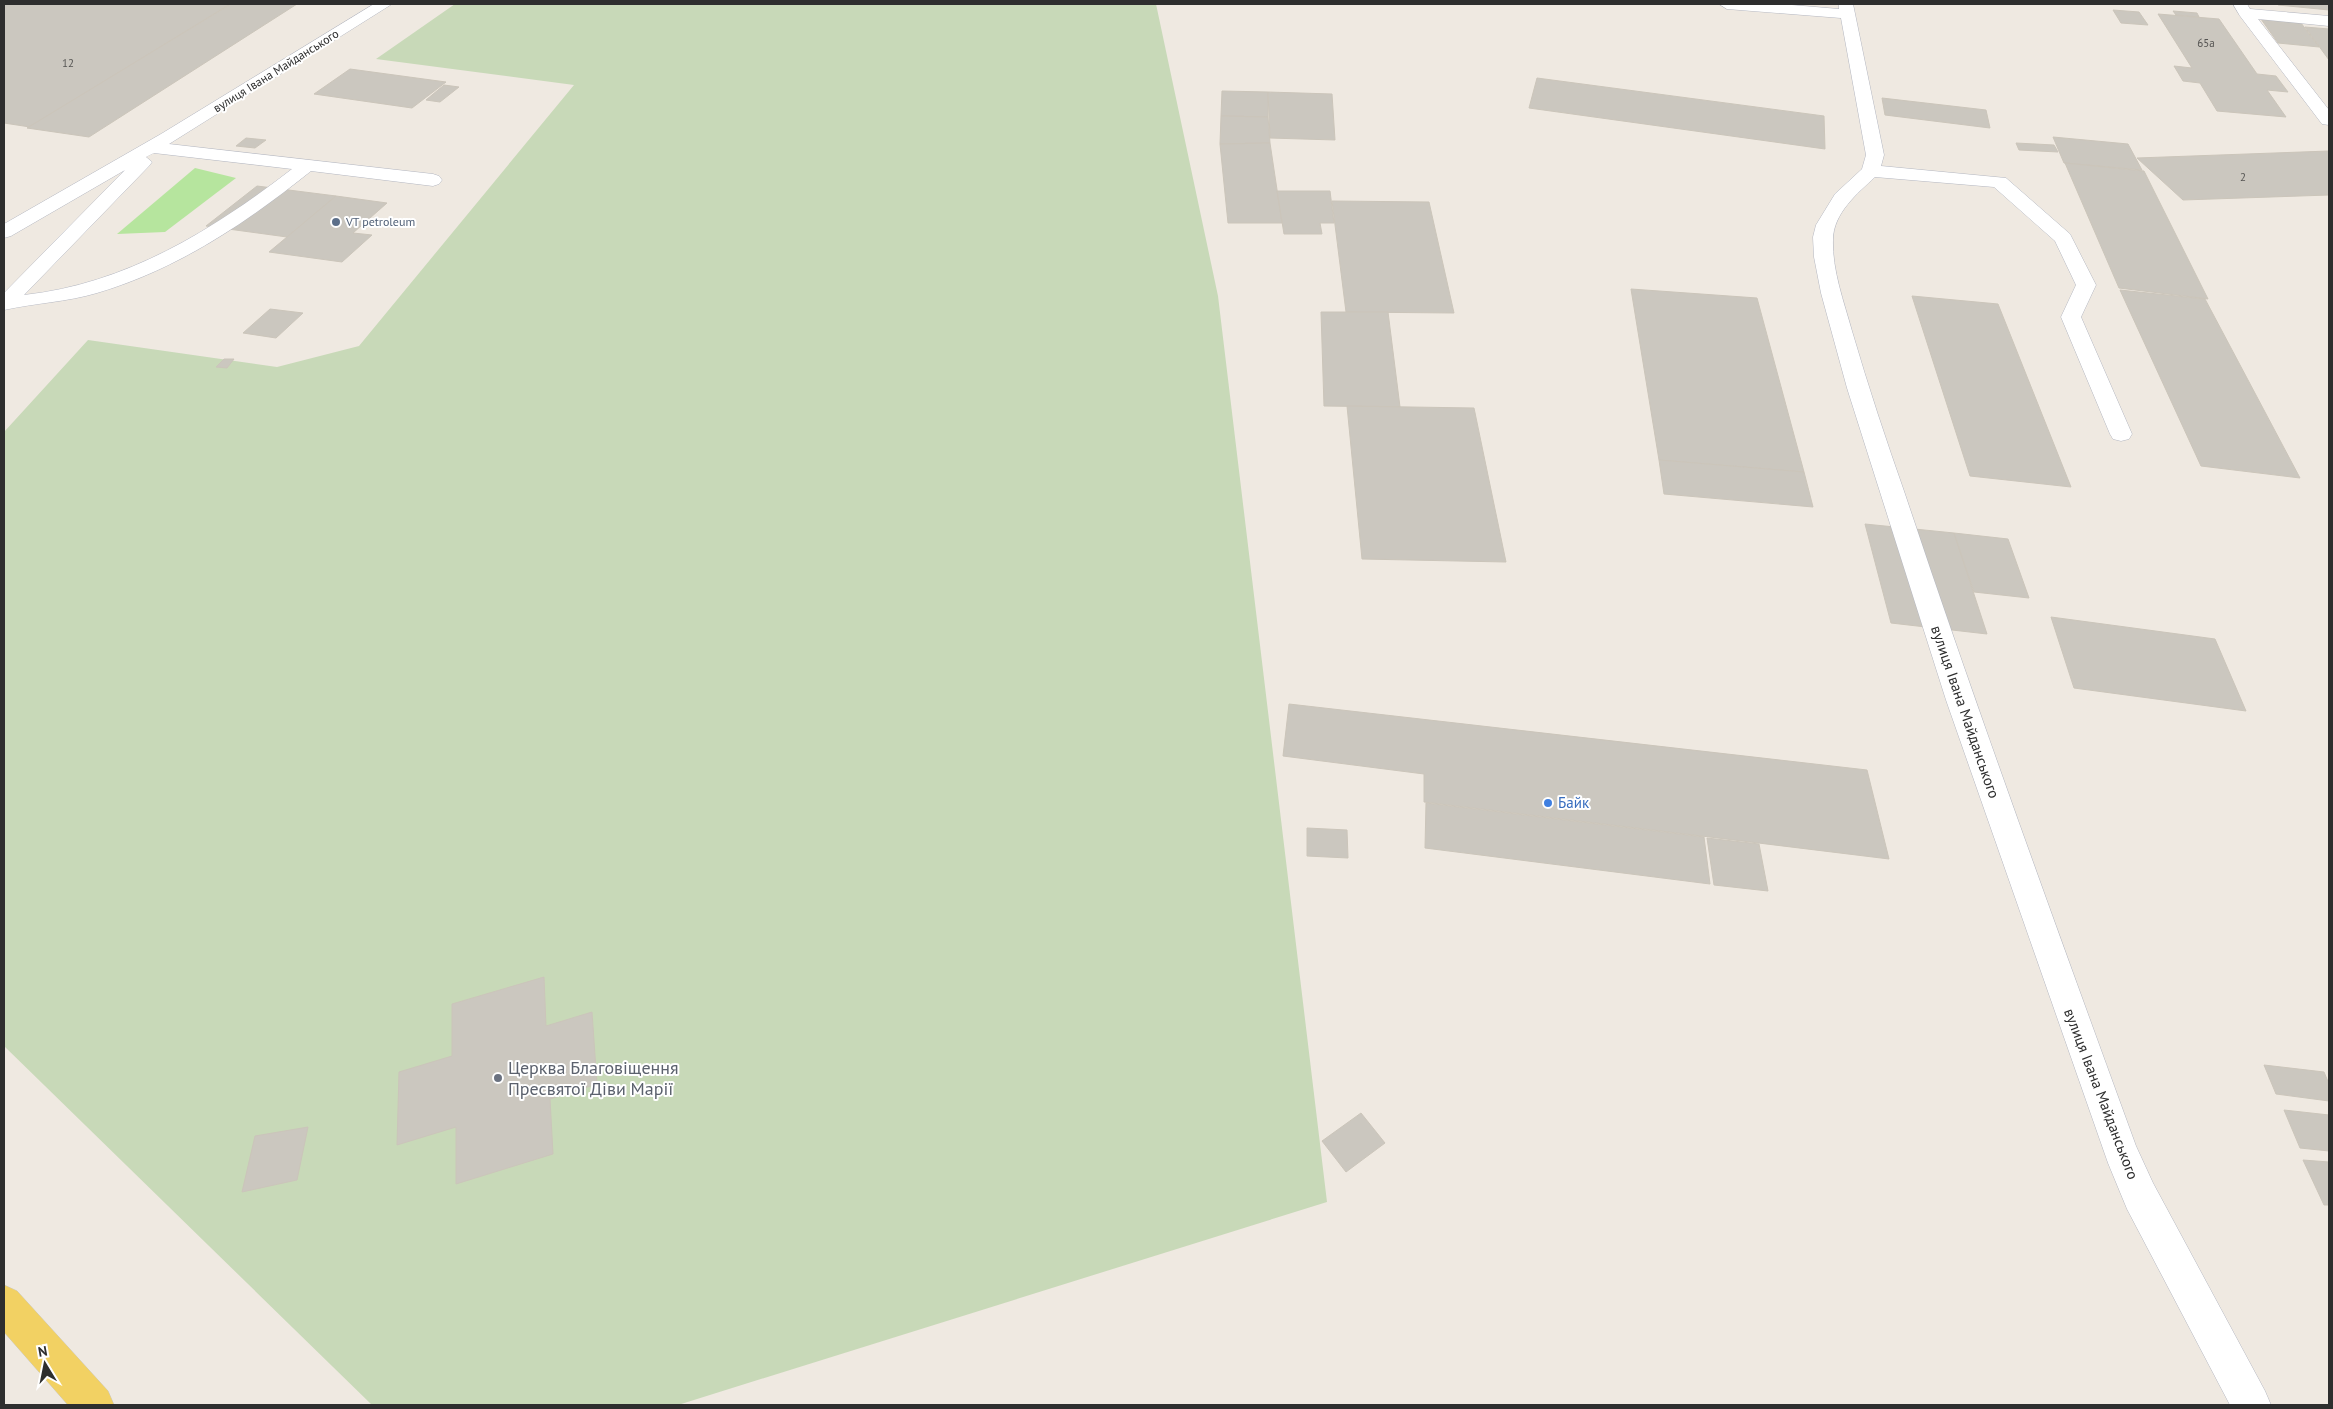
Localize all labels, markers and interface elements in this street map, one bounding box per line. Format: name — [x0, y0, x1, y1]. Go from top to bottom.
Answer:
street label: вулиця Івана Майданського — [210, 26, 341, 115]
house number: 65а — [2197, 36, 2215, 50]
house number: 12 — [62, 56, 74, 70]
house number: 2 — [2240, 170, 2246, 184]
place label: VT petroleum — [345, 214, 415, 229]
marker: VT petroleum — [330, 216, 342, 228]
street label: вулиця Івана Майданського — [1927, 623, 2004, 801]
place label: Байк — [1558, 793, 1590, 812]
marker: Байк — [1542, 797, 1554, 809]
street label: вулиця Івана Майданського — [2060, 1006, 2143, 1182]
place label: Церква Благовіщення Пресвятої Діви Марії — [508, 1056, 679, 1100]
marker: Церква Благовіщення Пресвятої Діви Марії — [492, 1072, 504, 1084]
north arrow — [20, 1339, 70, 1389]
text: N — [37, 1342, 49, 1361]

